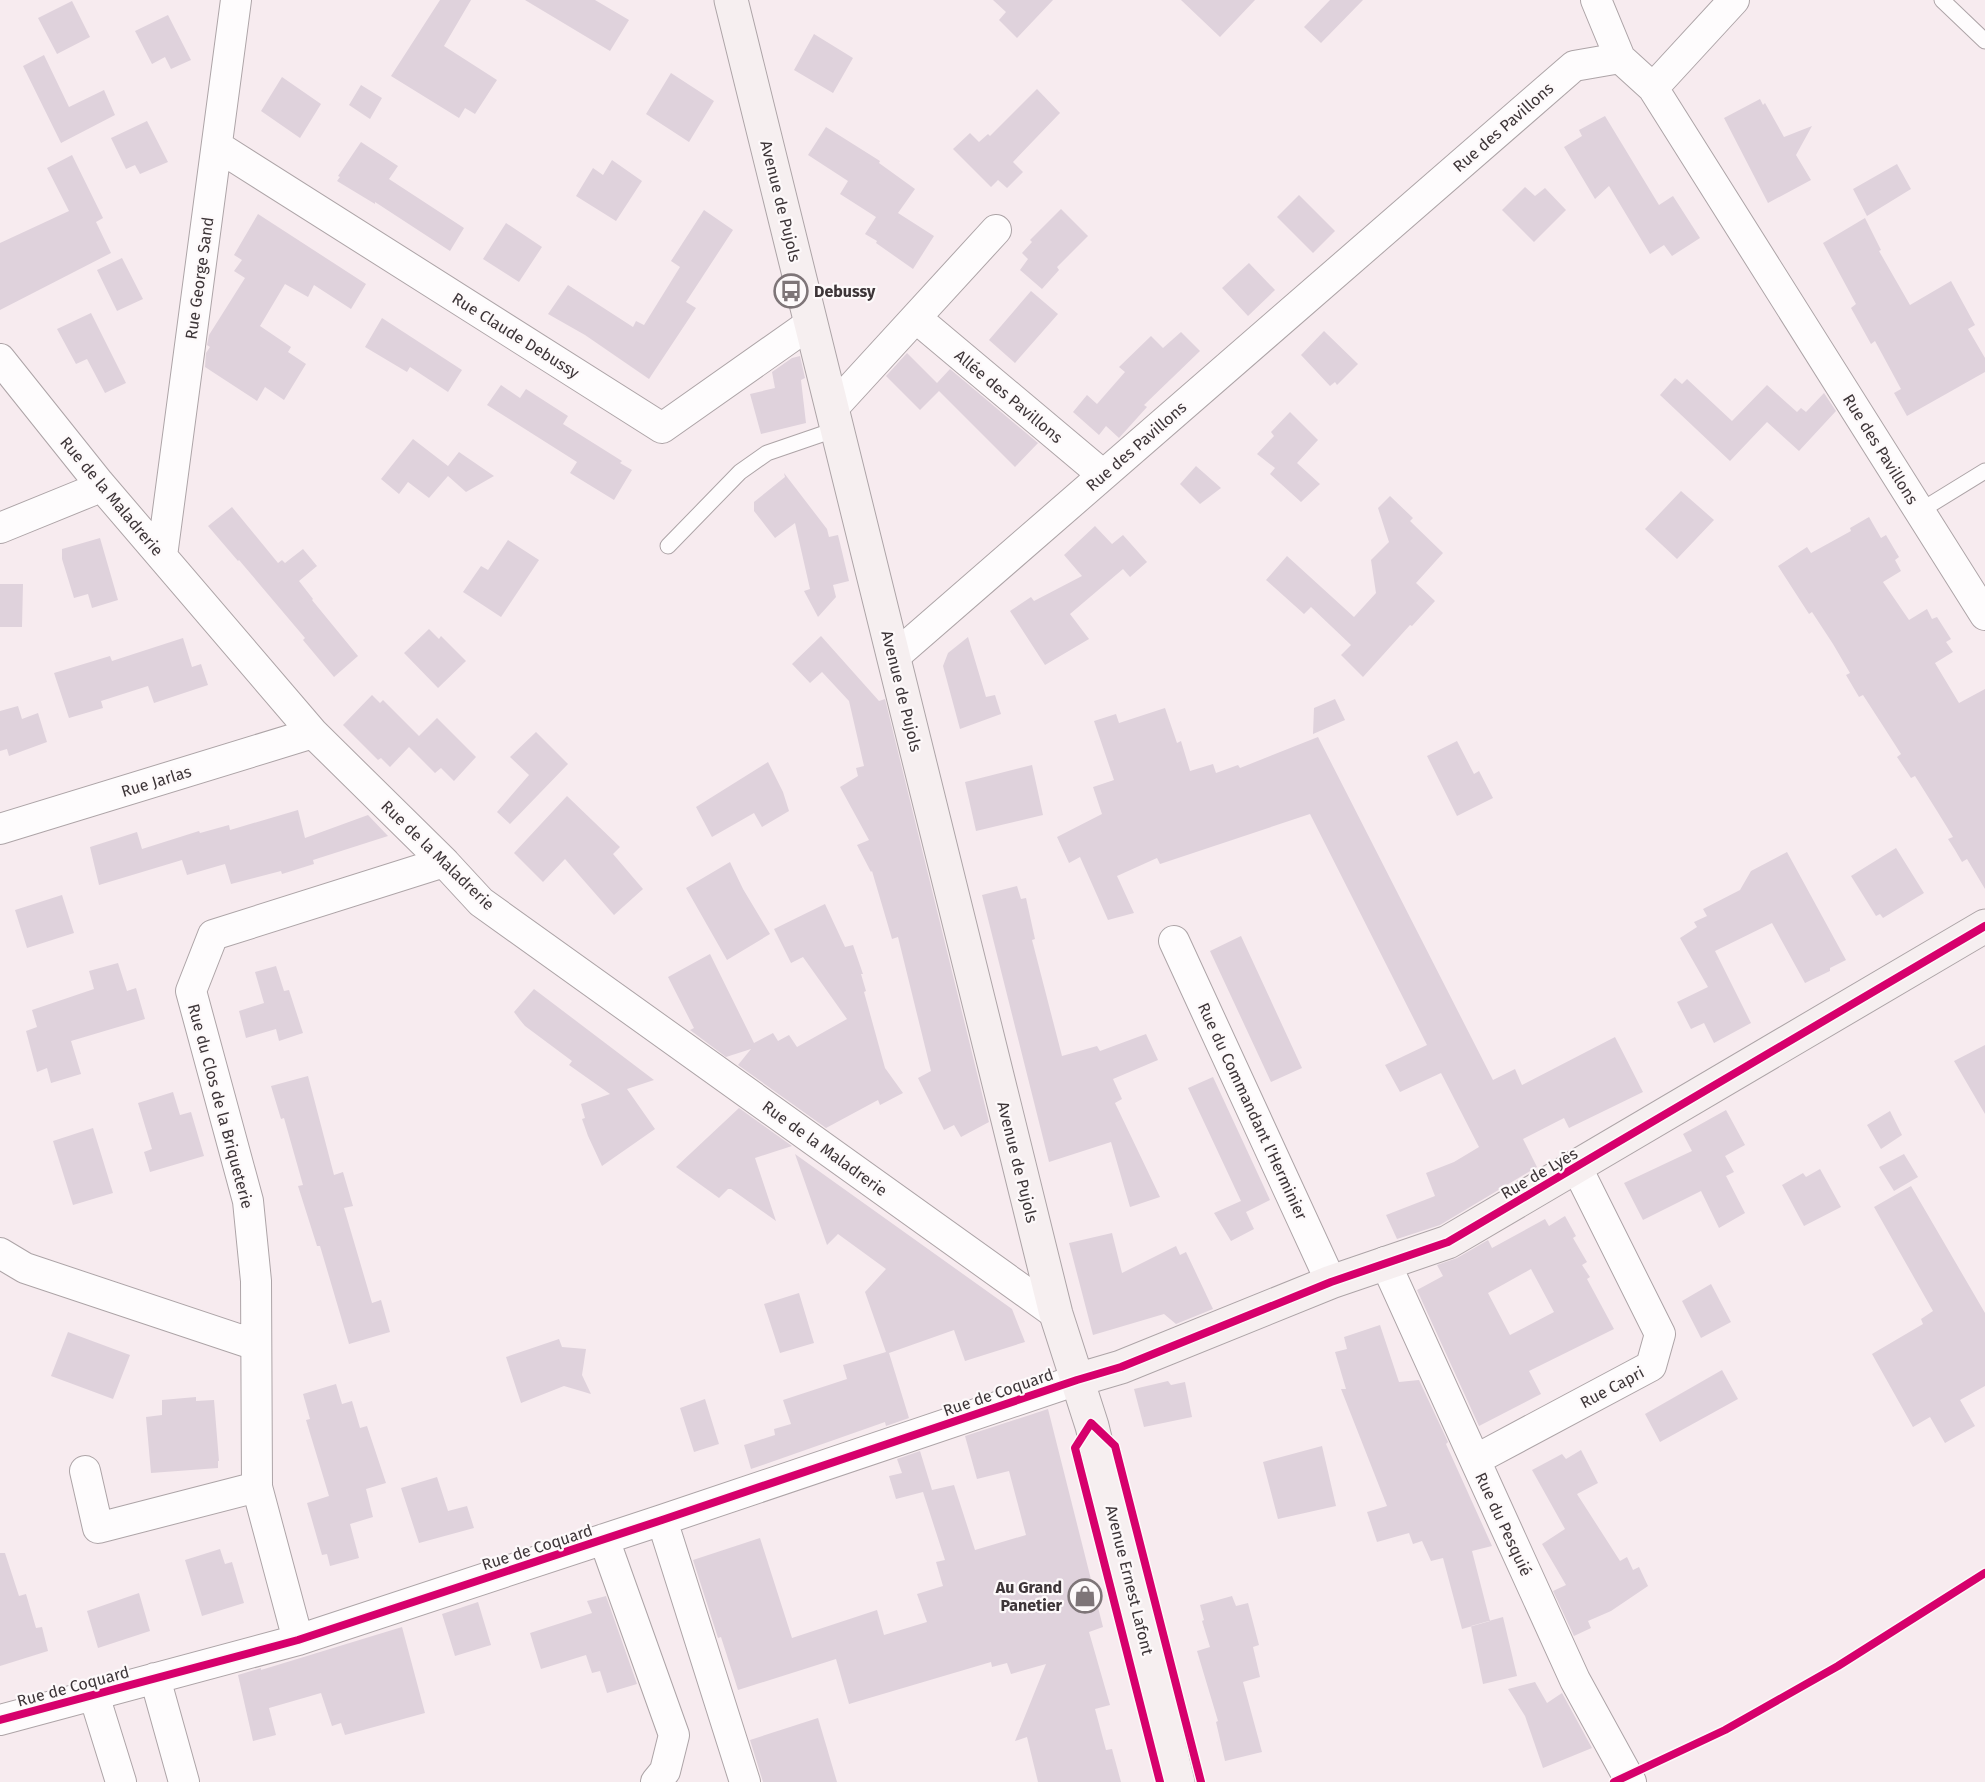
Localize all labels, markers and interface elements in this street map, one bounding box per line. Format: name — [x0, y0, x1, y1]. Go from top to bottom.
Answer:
street label: Rue des Pavillons — [1449, 79, 1557, 176]
street label: Avenue de Pujols — [756, 139, 805, 264]
street label: Rue George Sand — [181, 216, 217, 341]
bus stop icon: Debussy — [773, 273, 809, 309]
place label: Debussy — [814, 282, 876, 301]
street label: Rue Claude Debussy — [449, 289, 583, 382]
street label: Allée des Pavillons — [951, 346, 1066, 447]
street label: Rue des Pavillons — [1839, 390, 1922, 508]
street label: Rue des Pavillons — [1082, 398, 1190, 495]
street label: Rue de la Maladrerie — [56, 433, 167, 560]
street label: Avenue de Pujols — [877, 629, 926, 754]
street label: Rue Jarlas — [119, 762, 194, 801]
street label: Rue de la Maladrerie — [377, 797, 498, 914]
street label: Rue du Commandant l’Herminier — [1194, 1000, 1312, 1223]
street label: Rue du Clos de la Briqueterie — [184, 1002, 257, 1211]
street label: Rue de la Maladrerie — [759, 1097, 891, 1200]
street label: Avenue de Pujols — [993, 1100, 1042, 1225]
street label: Rue de Lyès — [1498, 1144, 1581, 1203]
street label: Rue Capri — [1577, 1363, 1647, 1412]
street label: Rue de Coquard — [941, 1365, 1056, 1420]
street label: Rue du Pesquié — [1471, 1469, 1536, 1579]
street label: Avenue Ernest Lafont — [1102, 1503, 1157, 1657]
street label: Rue de Coquard — [479, 1521, 595, 1574]
place label: Au Grand Panetier — [995, 1578, 1063, 1615]
shop icon: Au Grand Panetier — [1067, 1578, 1103, 1614]
street label: Rue de Coquard — [15, 1662, 131, 1711]

